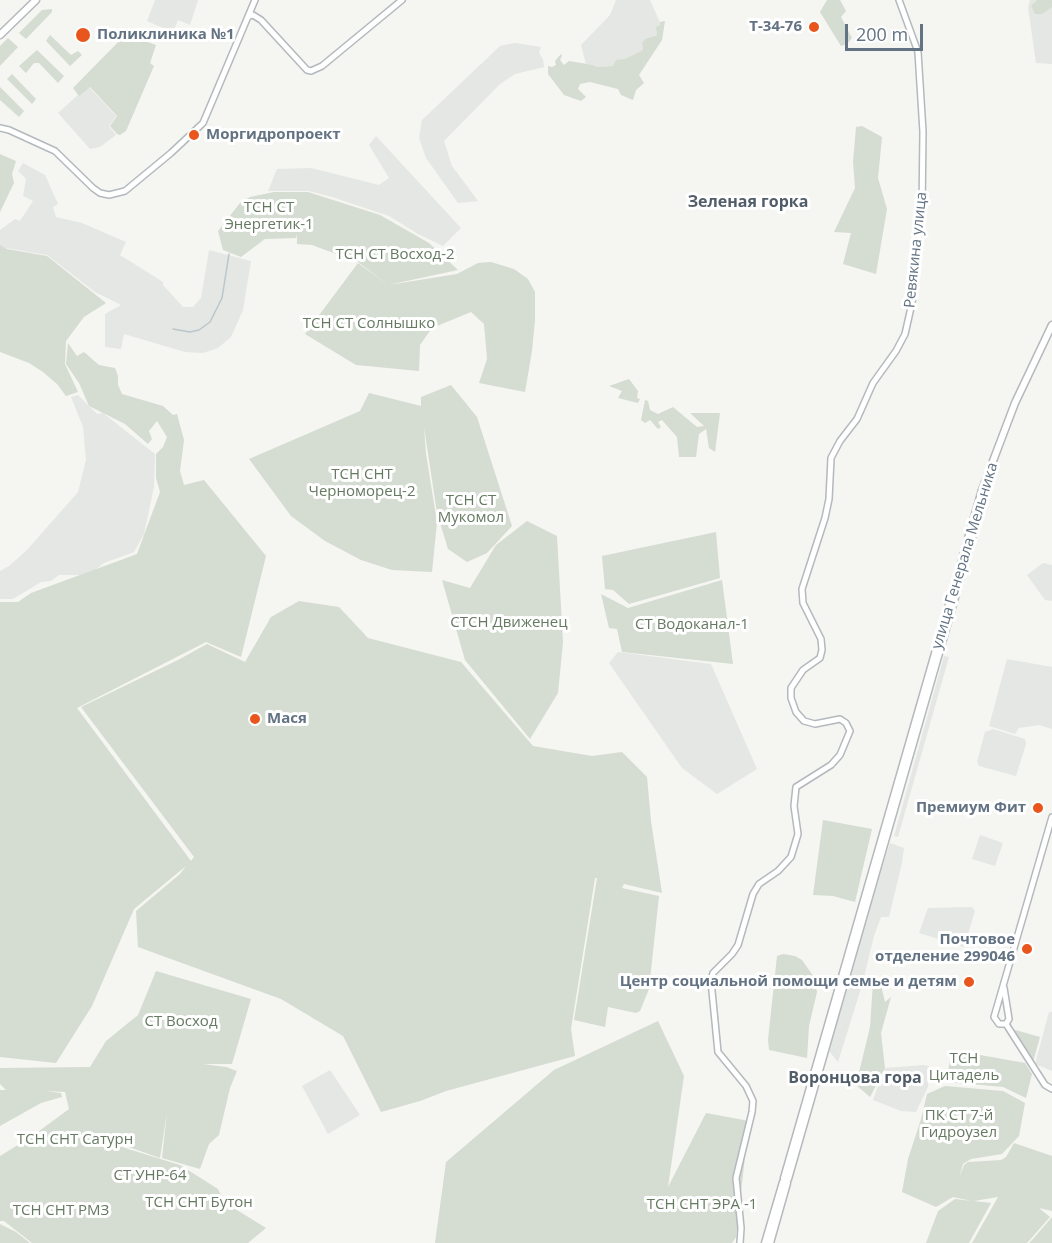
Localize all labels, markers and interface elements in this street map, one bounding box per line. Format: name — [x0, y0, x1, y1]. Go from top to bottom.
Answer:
scale bar — [848, 12, 926, 50]
place label: Т-34-76 — [749, 18, 802, 36]
marker: Т-34-76 — [807, 20, 821, 34]
text: 200 m — [856, 22, 908, 46]
marker: Поликлиника №1 — [74, 26, 92, 44]
place label: Поликлиника №1 — [97, 26, 235, 44]
place label: Моргидропроект — [206, 126, 341, 144]
marker: Моргидропроект — [187, 128, 201, 142]
street label: Ревякина улица — [901, 191, 931, 309]
district label: Зеленая горка — [688, 192, 808, 212]
park label: ТСН СТ Энергетик-1 — [224, 199, 314, 234]
park label: ТСН СТ Восход-2 — [335, 246, 455, 264]
park label: ТСН СТ Солнышко — [303, 315, 435, 333]
street label: улица Генерала Мельника — [928, 461, 1002, 651]
park label: ТСН СНТ Черноморец-2 — [309, 466, 415, 501]
park label: ТСН СТ Мукомол — [438, 492, 504, 527]
park label: СТСН Движенец — [450, 614, 568, 632]
park label: СТ Водоканал-1 — [635, 616, 749, 634]
place label: Мася — [267, 710, 307, 728]
marker: Мася — [248, 712, 262, 726]
place label: Премиум Фит — [916, 799, 1026, 817]
marker: Премиум Фит — [1031, 801, 1045, 815]
place label: Почтовое отделение 299046 — [875, 931, 1015, 966]
marker: Почтовое отделение 299046 — [1020, 942, 1034, 956]
place label: Центр социальной помощи семье и детям — [620, 973, 957, 991]
marker: Центр социальной помощи семье и детям — [962, 975, 976, 989]
park label: СТ Восход — [144, 1013, 218, 1031]
park label: ТСН Цитадель — [929, 1050, 999, 1085]
district label: Воронцова гора — [788, 1068, 922, 1088]
park label: ПК СТ 7-й Гидроузел — [921, 1107, 997, 1142]
park label: ТСН СНТ Сатурн — [17, 1131, 133, 1149]
park label: СТ УНР-64 — [114, 1167, 186, 1185]
park label: ТСН СНТ Бутон — [145, 1194, 253, 1212]
park label: ТСН СНТ ЭРА -1 — [647, 1196, 757, 1214]
park label: ТСН СНТ РМЗ — [13, 1202, 109, 1220]

